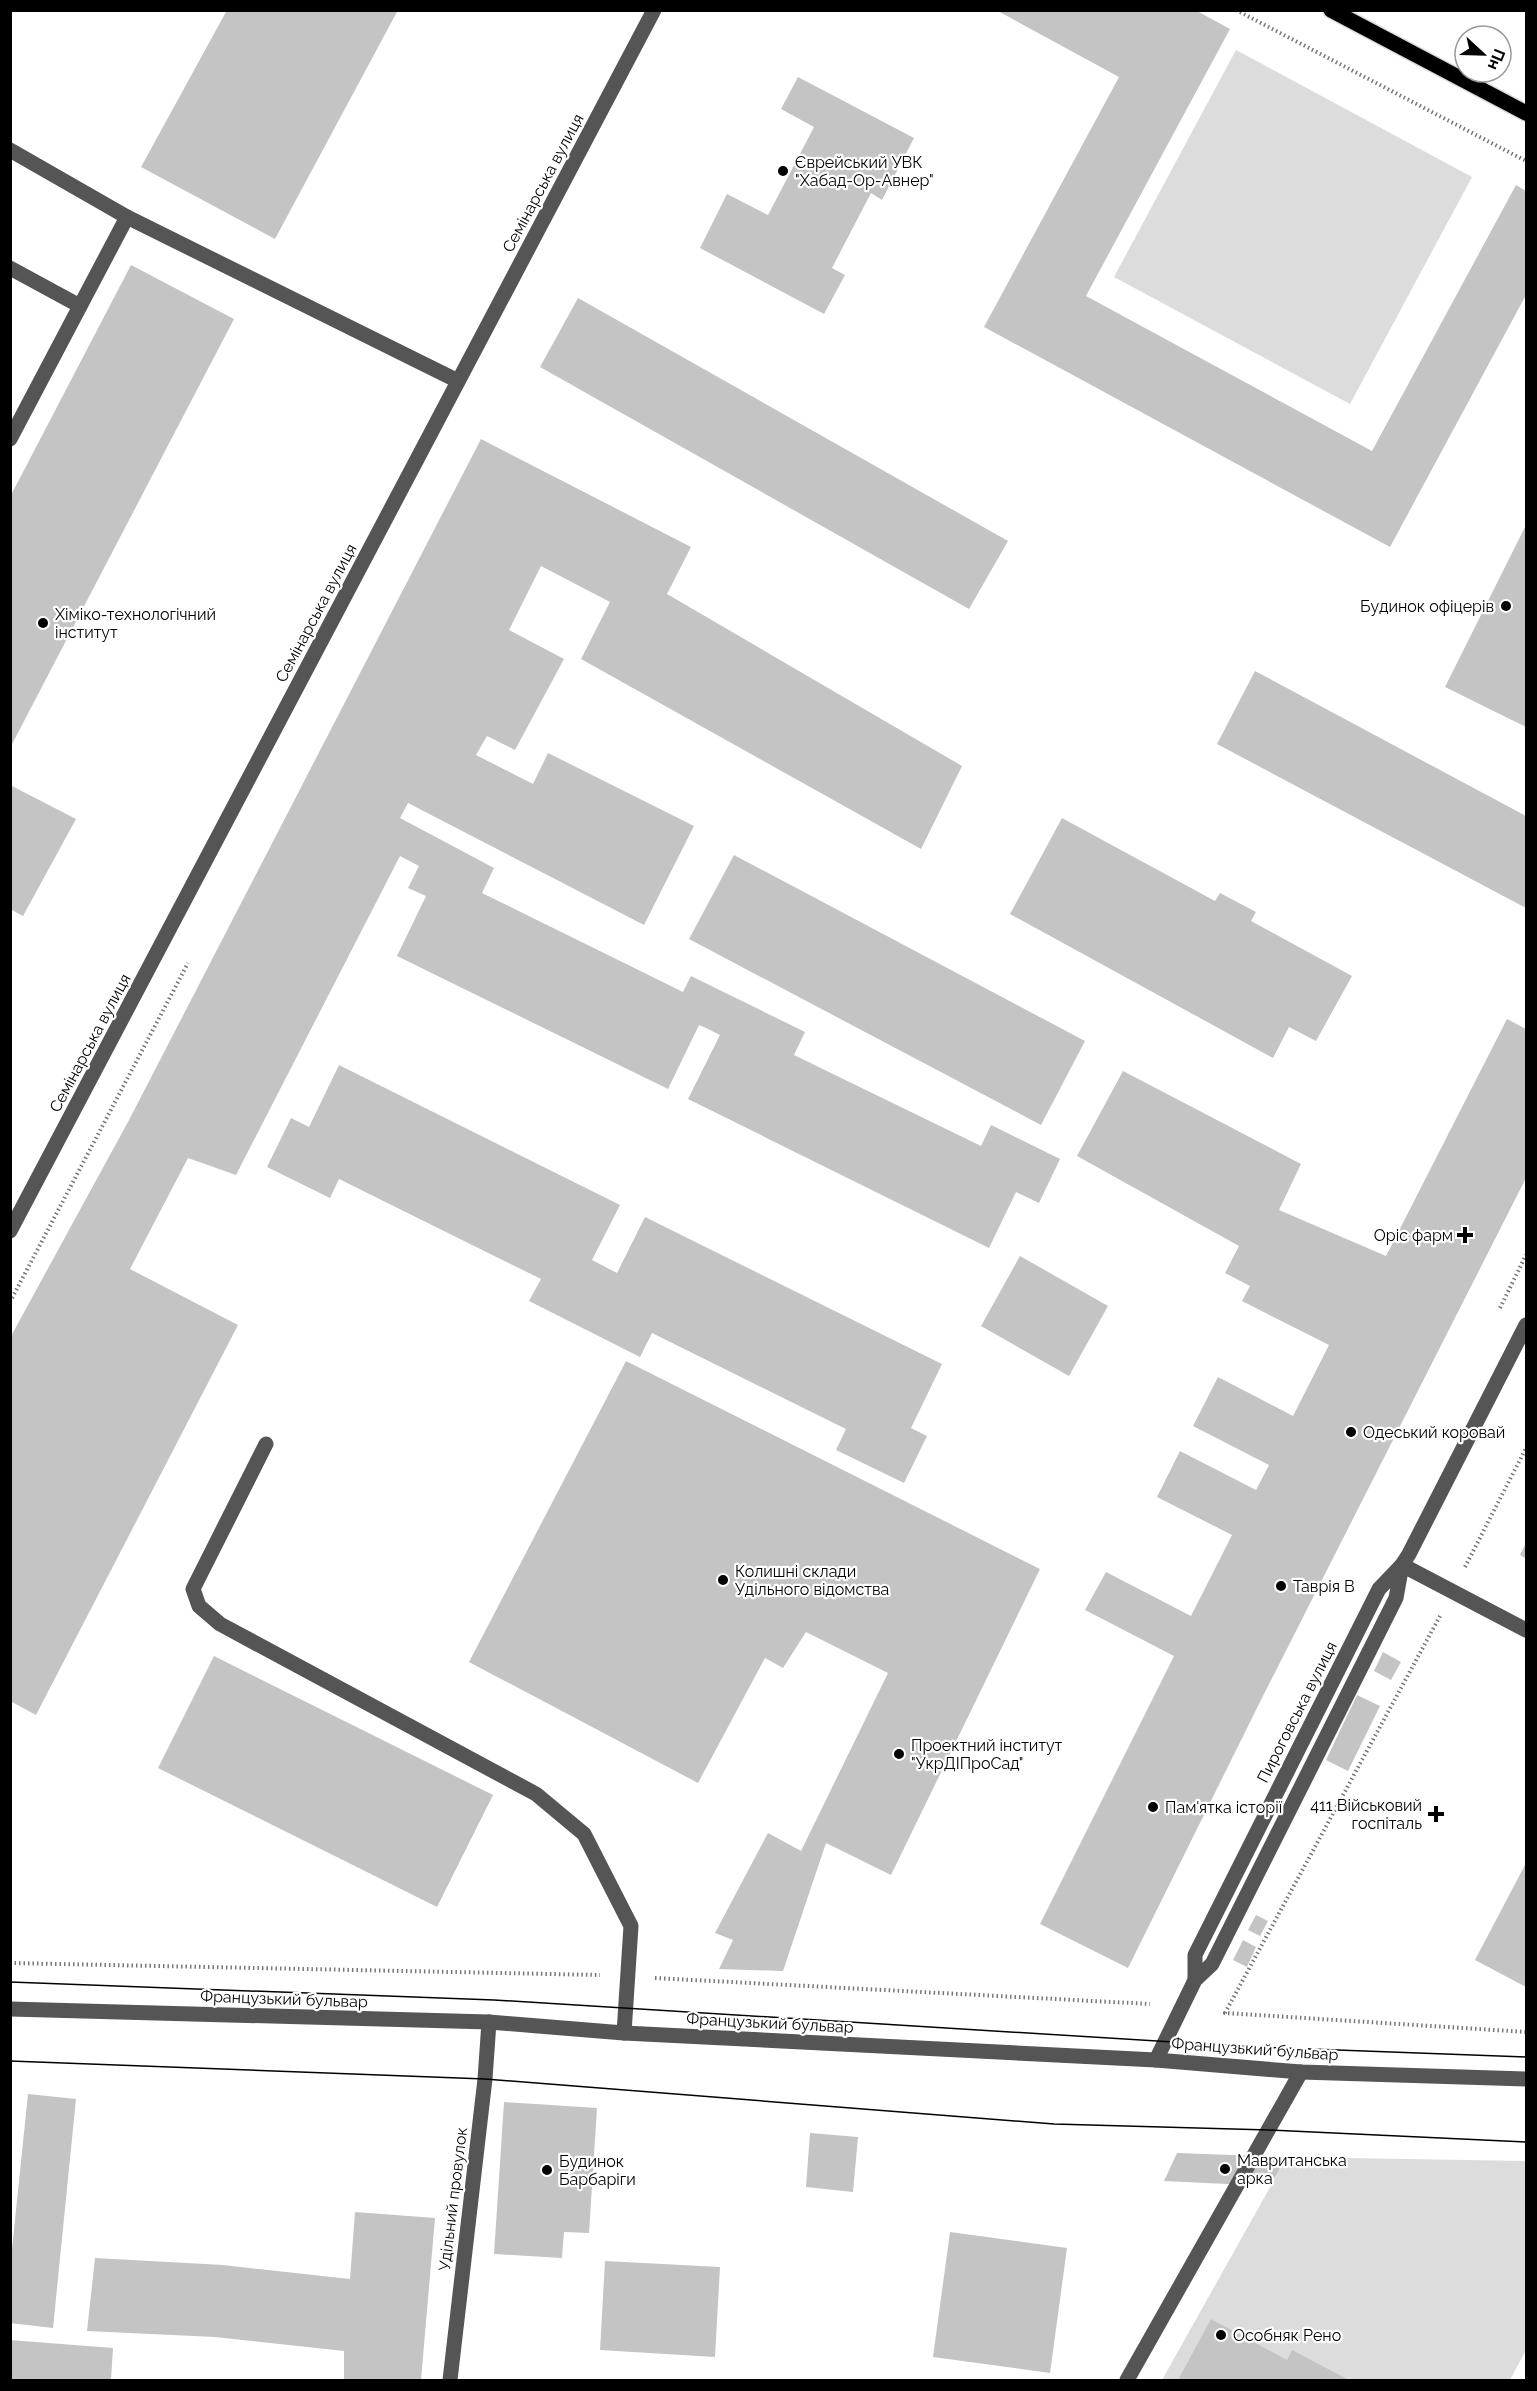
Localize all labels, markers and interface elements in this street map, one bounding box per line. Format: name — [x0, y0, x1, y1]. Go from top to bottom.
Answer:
north arrow — [1453, 24, 1513, 84]
text: Пн — [1484, 46, 1509, 73]
street label: Семінарська вулиця — [498, 111, 588, 255]
place label: Єврейський УВК "Хабад-Ор-Авнер" — [795, 153, 934, 190]
marker: Єврейський УВК "Хабад-Ор-Авнер" — [776, 164, 790, 178]
street label: Семінарська вулиця — [271, 541, 361, 685]
place label: Будинок офіцерів — [1360, 597, 1494, 616]
marker: Будинок офіцерів — [1499, 599, 1513, 613]
place label: Хіміко-технологічний інститут — [55, 605, 216, 642]
marker: Хіміко-технологічний інститут — [36, 616, 50, 630]
street label: Семінарська вулиця — [45, 971, 135, 1115]
place label: Оріс фарм — [1374, 1226, 1453, 1245]
marker: Оріс фарм — [1458, 1228, 1472, 1242]
place label: Одеський коровай — [1363, 1423, 1505, 1442]
marker: Одеський коровай — [1344, 1425, 1358, 1439]
place label: Колишні склади Удільного відомства — [735, 1562, 889, 1599]
marker: Колишні склади Удільного відомства — [716, 1573, 730, 1587]
place label: Таврія В — [1293, 1577, 1355, 1596]
marker: Таврія В — [1274, 1579, 1288, 1593]
street label: Пироговська вулиця — [1253, 1638, 1341, 1786]
place label: Проектний інститут "УкрДІПроСад" — [911, 1736, 1063, 1773]
marker: Проектний інститут "УкрДІПроСад" — [892, 1747, 906, 1761]
place label: 411 Військовий госпіталь — [1310, 1796, 1422, 1833]
place label: Пам'ятка історії — [1165, 1798, 1283, 1817]
marker: Пам'ятка історії — [1146, 1800, 1160, 1814]
marker: 411 Військовий госпіталь — [1427, 1805, 1445, 1823]
street label: Французький бульвар — [200, 1987, 368, 2011]
street label: Французький бульвар — [686, 2009, 854, 2037]
street label: Французький бульвар — [1171, 2034, 1339, 2064]
street label: Удільний провулок — [435, 2126, 471, 2272]
place label: Мавританська арка — [1237, 2151, 1347, 2188]
place label: Будинок Барбаріги — [559, 2152, 636, 2189]
marker: Мавританська арка — [1218, 2162, 1232, 2176]
marker: Будинок Барбаріги — [540, 2163, 554, 2177]
place label: Особняк Рено — [1233, 2326, 1341, 2345]
marker: Особняк Рено — [1214, 2328, 1228, 2342]

